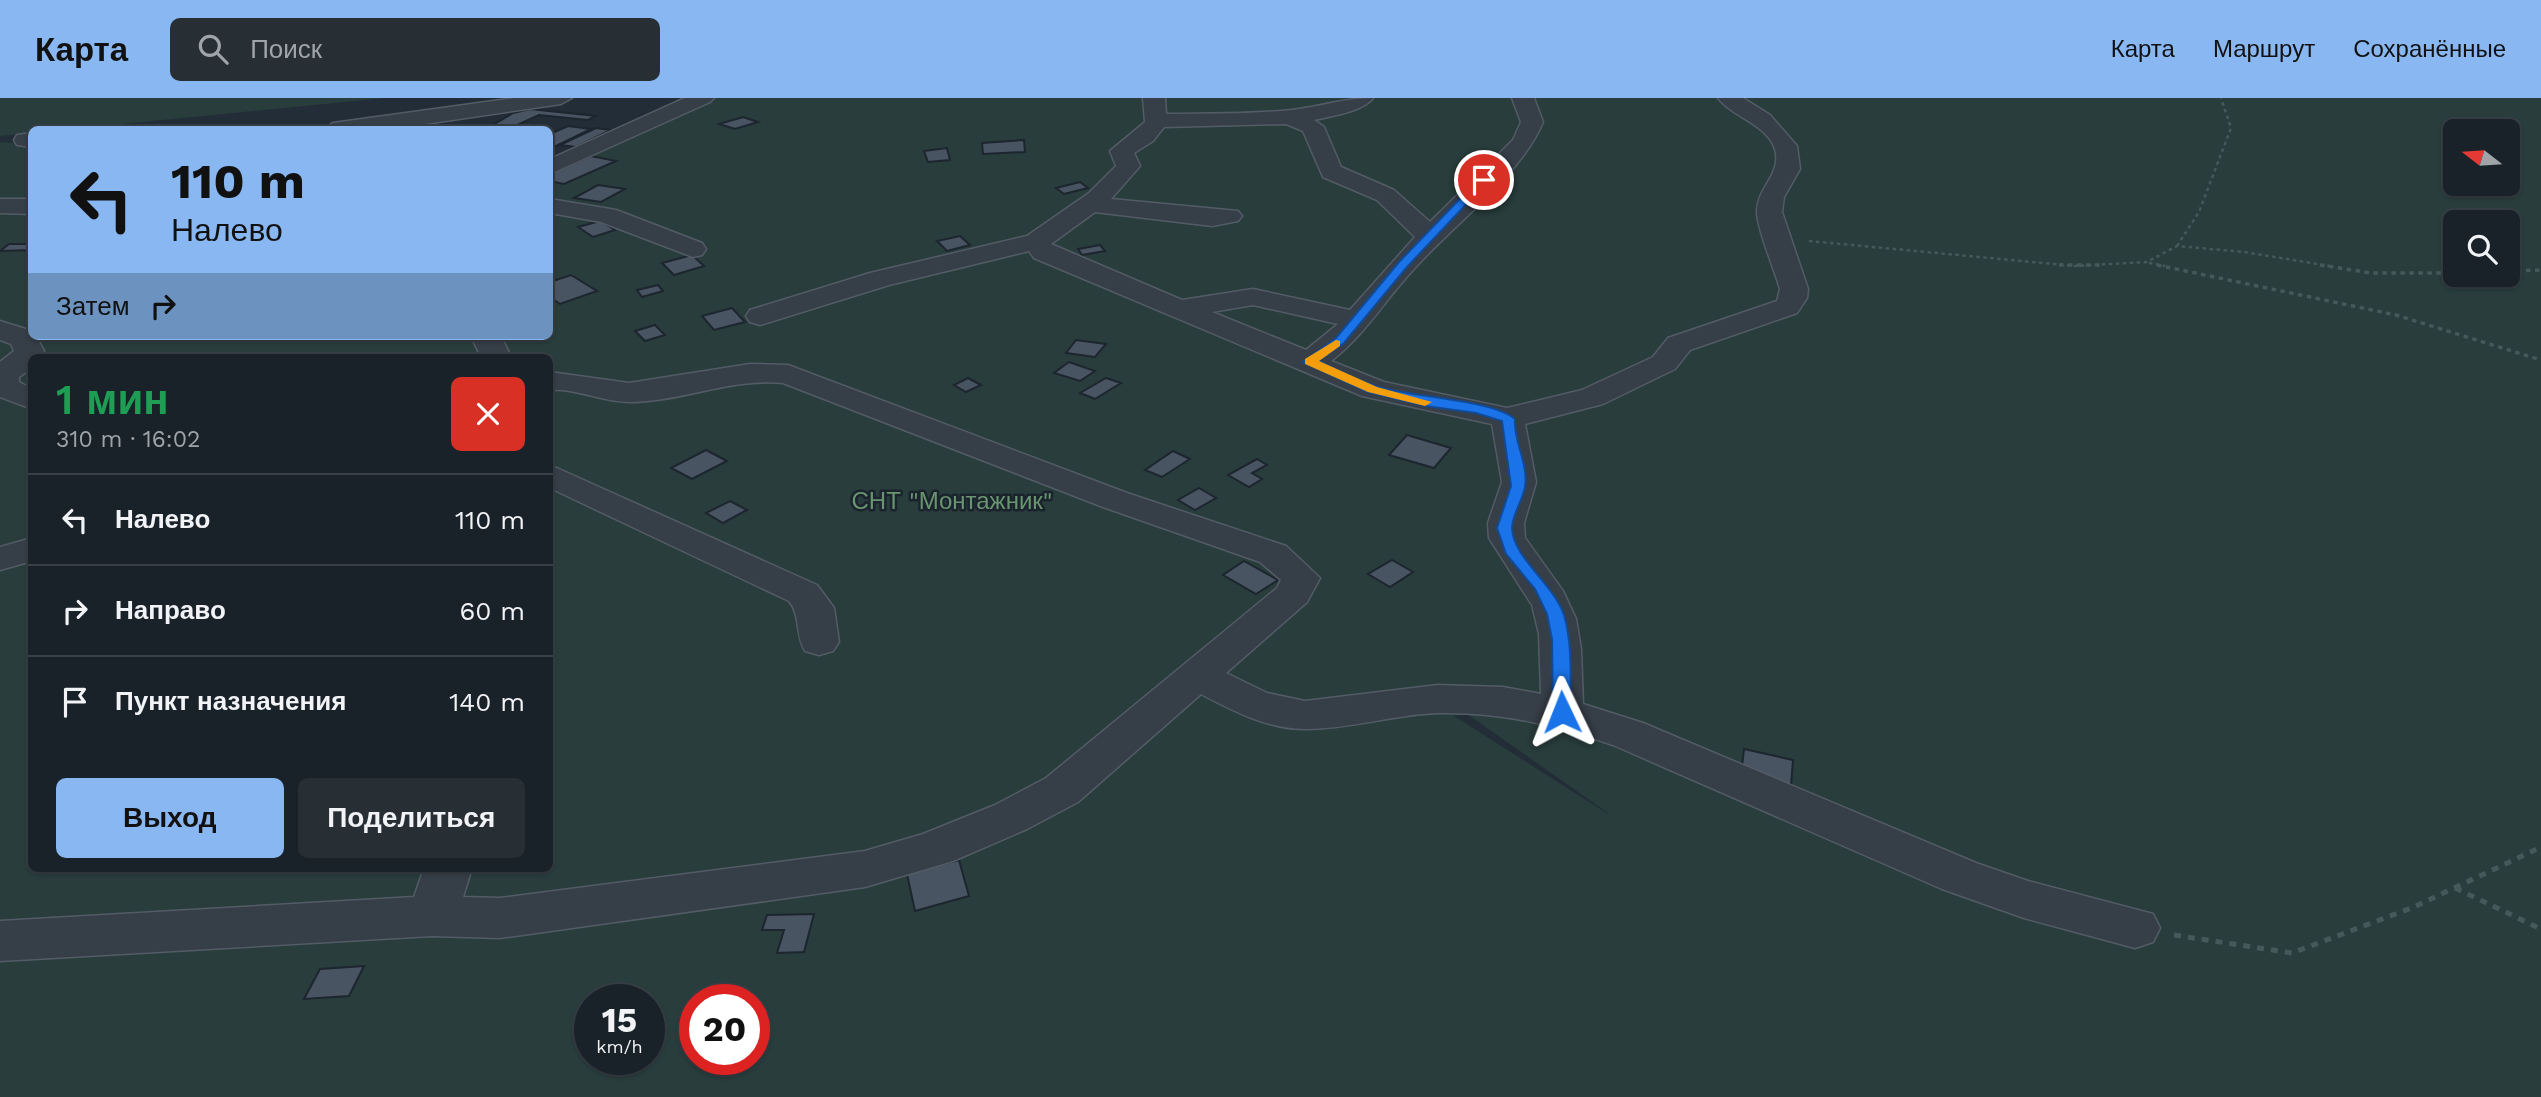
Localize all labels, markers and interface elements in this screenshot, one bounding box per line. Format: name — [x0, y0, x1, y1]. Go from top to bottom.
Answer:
search box — [170, 18, 660, 81]
text: Карта — [35, 30, 128, 69]
icon: search — [194, 30, 232, 68]
text: Поиск — [250, 34, 322, 64]
text: Карта — [2111, 35, 2175, 63]
text: Маршрут — [2213, 35, 2315, 63]
text: Сохранённые — [2353, 35, 2506, 63]
north arrow — [2443, 119, 2520, 196]
map controls — [2443, 119, 2520, 287]
pin — [1454, 150, 1514, 210]
text: 110 m — [171, 152, 305, 210]
icon: left — [56, 154, 147, 245]
icon: arrive — [1465, 161, 1503, 199]
button: search — [2443, 210, 2520, 287]
text: Налево — [171, 211, 283, 249]
icon: right — [144, 287, 182, 325]
text: Затем — [56, 291, 130, 321]
text: 1 мин — [56, 375, 169, 424]
button: close — [451, 377, 525, 451]
text: 310 m · 16:02 — [56, 426, 200, 453]
park label: СНТ "Монтажник" — [851, 487, 1053, 515]
icon: left — [56, 501, 94, 539]
text: Налево — [115, 504, 210, 534]
text: 110 m — [455, 505, 525, 535]
icon: right — [56, 592, 94, 630]
text: Направо — [115, 595, 226, 625]
text: 60 m — [459, 596, 525, 626]
position arrow — [1525, 675, 1599, 749]
icon: arrive — [56, 683, 94, 721]
text: Пункт назначения — [115, 686, 346, 716]
text: 140 m — [449, 687, 525, 717]
button: Выход — [56, 778, 284, 858]
button: Поделиться — [298, 778, 525, 858]
speed limit sign: 20 — [679, 984, 770, 1075]
text: 15 — [602, 999, 637, 1041]
text: km/h — [596, 1036, 643, 1057]

